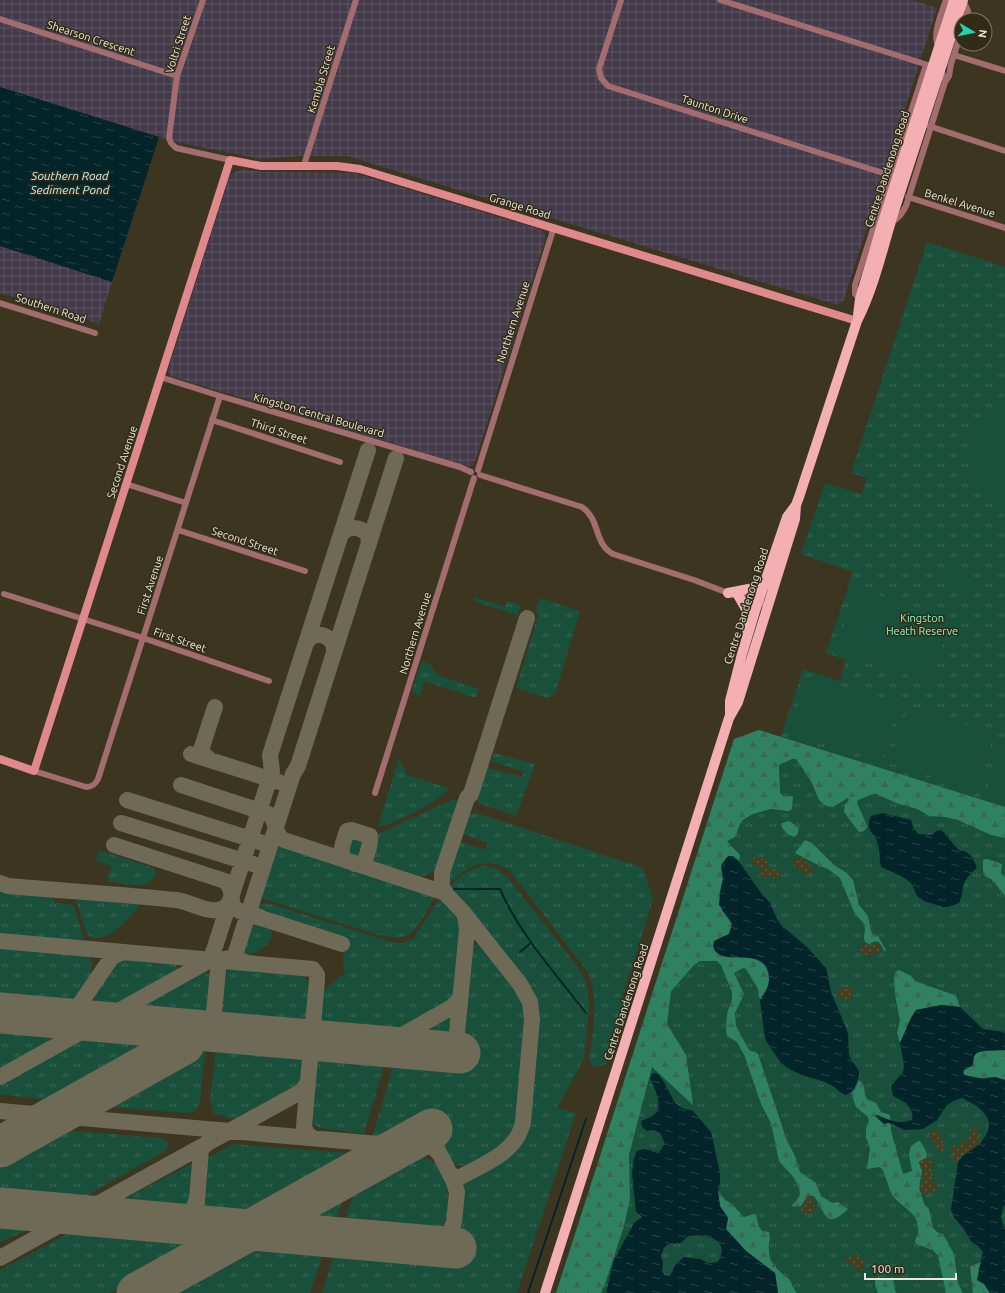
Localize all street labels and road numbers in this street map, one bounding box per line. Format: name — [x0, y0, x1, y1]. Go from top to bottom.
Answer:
street label: Voltri Street — [163, 13, 193, 75]
street label: Shearson Crescent — [46, 18, 137, 58]
street label: Kembla Street — [305, 43, 337, 114]
street label: Taunton Drive — [680, 93, 750, 125]
street label: Centre Dandenong Road — [863, 109, 911, 229]
street label: Benkel Avenue — [923, 187, 997, 219]
street label: Grange Road — [488, 191, 552, 221]
street label: Northern Avenue — [494, 280, 532, 364]
street label: Southern Road — [14, 291, 88, 325]
street label: Kingston Central Boulevard — [252, 391, 386, 439]
street label: Third Street — [249, 416, 309, 446]
street label: Second Avenue — [105, 424, 139, 500]
street label: Second Street — [210, 525, 280, 558]
street label: Centre Dandenong Road — [722, 546, 770, 666]
street label: First Avenue — [135, 554, 165, 616]
street label: Northern Avenue — [397, 591, 433, 675]
street label: First Street — [152, 625, 209, 655]
street label: Centre Dandenong Road — [602, 942, 650, 1062]

